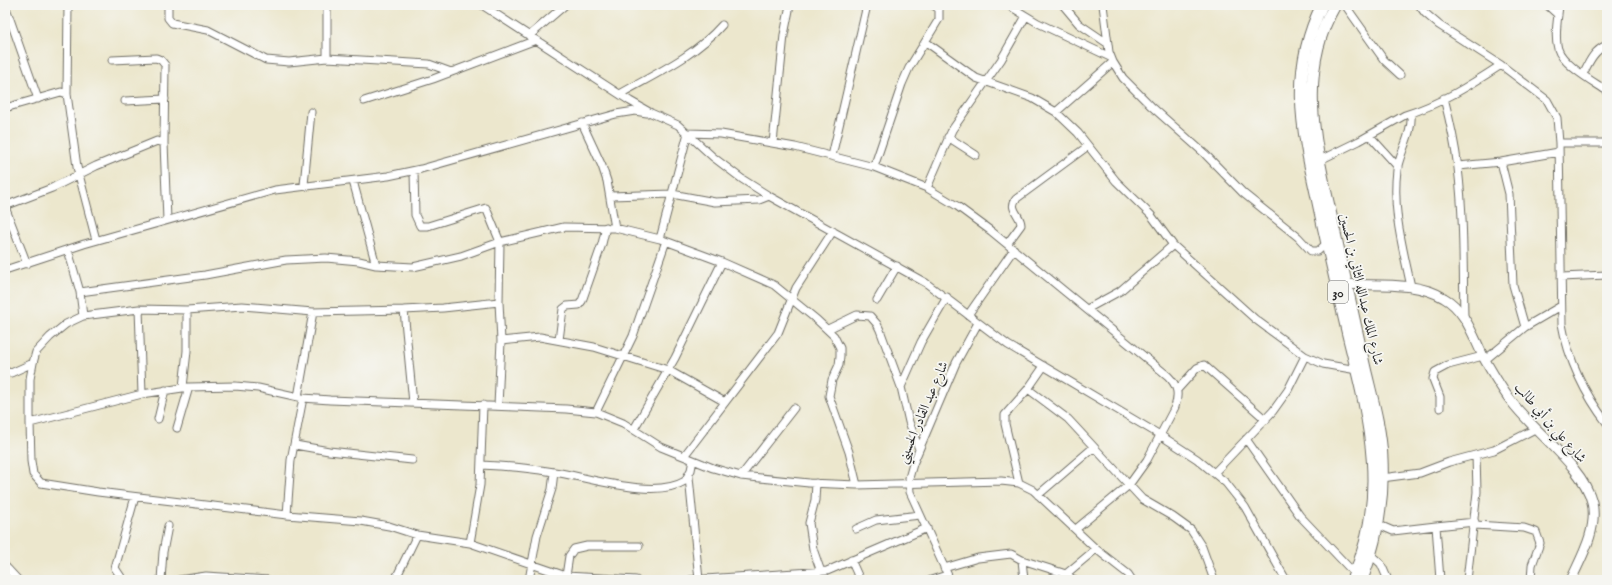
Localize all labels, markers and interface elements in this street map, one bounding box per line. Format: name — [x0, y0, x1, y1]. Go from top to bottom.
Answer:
street label: شارع الملك عبدالله الثاني بن الحسين — [1333, 212, 1387, 367]
road number: 30 — [1328, 281, 1348, 303]
street label: شارع عبد القادر الحسيني — [893, 358, 955, 467]
street label: شارع علي بن أبي طالب — [1508, 377, 1592, 469]

